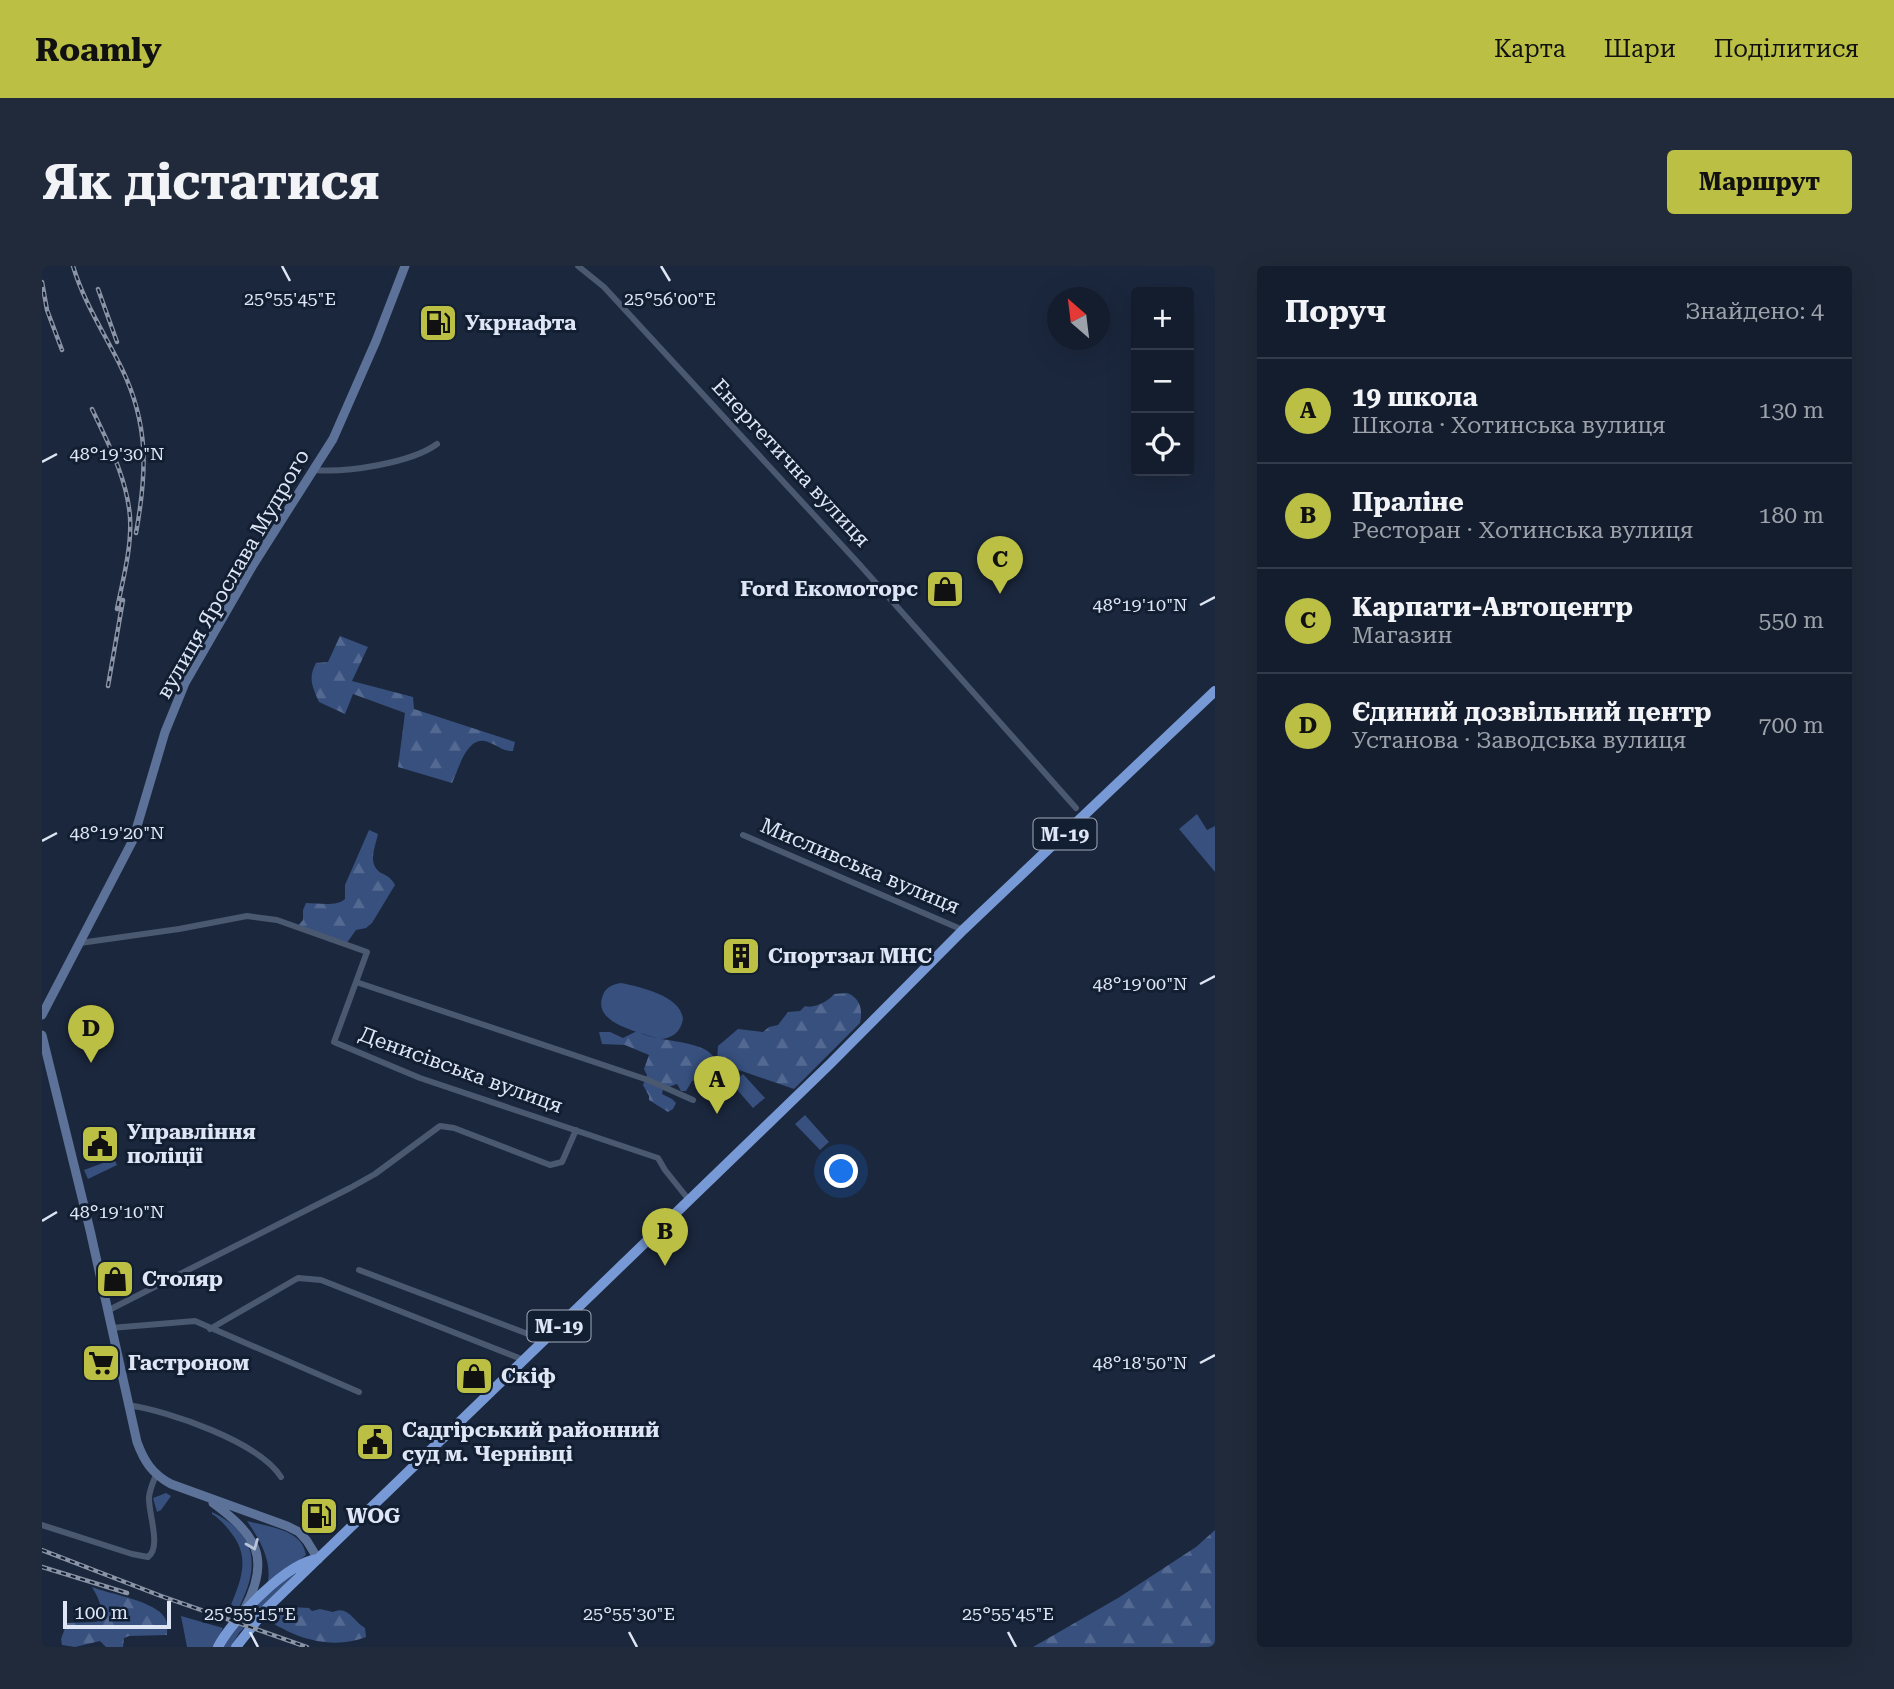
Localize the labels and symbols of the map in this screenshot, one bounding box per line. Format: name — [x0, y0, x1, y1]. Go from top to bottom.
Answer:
north arrow — [1047, 287, 1110, 350]
text: 25°55'45"E — [244, 288, 336, 309]
text: 25°56'00"E — [624, 288, 716, 309]
fuel station icon: Укрнафта — [417, 302, 459, 344]
place label: Укрнафта — [465, 311, 577, 335]
street label: Енергетична вулиця — [707, 374, 875, 552]
text: 48°19'30"N — [70, 443, 164, 464]
street label: вулиця Ярослава Мудрого — [152, 445, 314, 703]
pin: C — [977, 536, 1023, 594]
shop icon: Ford Екомоторс — [924, 568, 966, 610]
place label: Ford Екомоторс — [740, 577, 918, 601]
text: 48°19'10"N — [1093, 594, 1187, 615]
street label: Мисливська вулиця — [757, 813, 963, 919]
road number: М-19 — [1034, 818, 1096, 849]
text: 48°19'20"N — [70, 822, 164, 843]
building icon: Спортзал МНС — [720, 935, 762, 977]
place label: Спортзал МНС — [768, 944, 932, 968]
text: 48°19'00"N — [1093, 973, 1187, 994]
pin: D — [68, 1005, 114, 1063]
street label: Денисівська вулиця — [356, 1022, 566, 1118]
pin: A — [694, 1056, 740, 1114]
place label: Управління поліції — [127, 1120, 256, 1168]
public building icon: Управління поліції — [79, 1123, 121, 1165]
your location — [824, 1154, 858, 1188]
text: 48°19'10"N — [70, 1201, 164, 1222]
pin: B — [642, 1208, 688, 1266]
shop icon: Столяр — [94, 1258, 136, 1300]
place label: Столяр — [142, 1267, 223, 1291]
road number: М-19 — [528, 1310, 590, 1342]
supermarket icon: Гастроном — [80, 1342, 122, 1384]
place label: Гастроном — [128, 1351, 249, 1375]
text: 48°18'50"N — [1093, 1352, 1187, 1373]
shop icon: Скіф — [453, 1355, 495, 1397]
place label: Скіф — [501, 1364, 556, 1388]
place label: Садгірський районний суд м. Чернівці — [402, 1418, 659, 1466]
public building icon: Садгірський районний суд м. Чернівці — [354, 1421, 396, 1463]
fuel station icon: WOG — [298, 1495, 340, 1537]
place label: WOG — [346, 1504, 400, 1528]
one-way arrow — [244, 1538, 258, 1550]
scale bar — [63, 1598, 172, 1630]
text: 25°55'15"E — [204, 1603, 296, 1624]
text: 25°55'30"E — [583, 1603, 675, 1624]
text: 25°55'45"E — [962, 1603, 1054, 1624]

